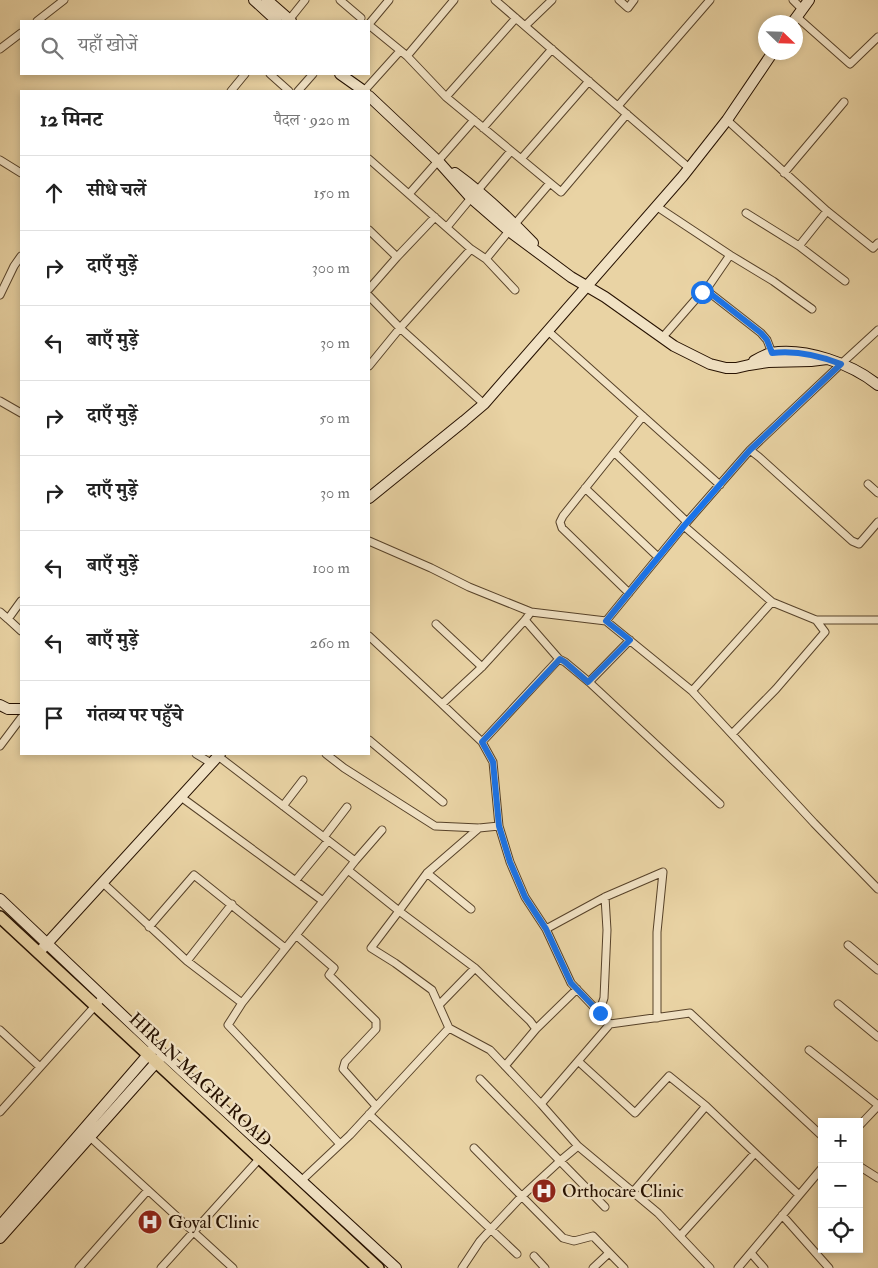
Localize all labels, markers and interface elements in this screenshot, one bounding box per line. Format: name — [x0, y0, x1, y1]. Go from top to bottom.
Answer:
north arrow — [758, 15, 803, 60]
search box — [20, 20, 370, 75]
text: यहाँ खोजें — [78, 33, 138, 57]
icon: search — [38, 34, 66, 62]
text: 12 मिनट — [40, 106, 102, 133]
text: पैदल · 920 m — [274, 110, 350, 130]
text: सीधे चलें — [87, 178, 146, 202]
icon: ahead — [40, 179, 68, 207]
text: 150 m — [313, 183, 350, 203]
text: दाएँ मुड़ें — [87, 253, 138, 277]
icon: right — [40, 254, 68, 282]
text: 300 m — [312, 258, 350, 278]
route start — [691, 281, 714, 304]
text: बाएँ मुड़ें — [87, 328, 138, 352]
icon: left — [40, 329, 68, 357]
text: 30 m — [320, 333, 350, 353]
text: दाएँ मुड़ें — [87, 403, 138, 427]
icon: right — [40, 404, 68, 432]
text: 50 m — [319, 408, 350, 428]
text: दाएँ मुड़ें — [87, 478, 138, 502]
icon: right — [40, 479, 68, 507]
text: 30 m — [320, 483, 350, 503]
text: बाएँ मुड़ें — [87, 553, 138, 577]
icon: left — [40, 554, 68, 582]
text: 100 m — [312, 558, 350, 578]
text: बाएँ मुड़ें — [87, 628, 138, 652]
icon: left — [40, 629, 68, 657]
text: 260 m — [310, 633, 350, 653]
text: गंतव्य पर पहुँचे — [87, 703, 183, 727]
icon: arrive — [40, 704, 68, 732]
route end — [589, 1002, 612, 1025]
street label: HIRAN MAGRI ROAD — [124, 1008, 276, 1152]
map controls — [818, 1118, 863, 1253]
button: + — [818, 1118, 863, 1163]
button: − — [818, 1163, 863, 1208]
hospital icon: Orthocare Clinic — [531, 1178, 557, 1204]
place label: Orthocare Clinic — [562, 1180, 684, 1203]
button: locate — [818, 1208, 863, 1253]
hospital icon: Goyal Clinic — [137, 1209, 163, 1235]
place label: Goyal Clinic — [168, 1211, 259, 1234]

